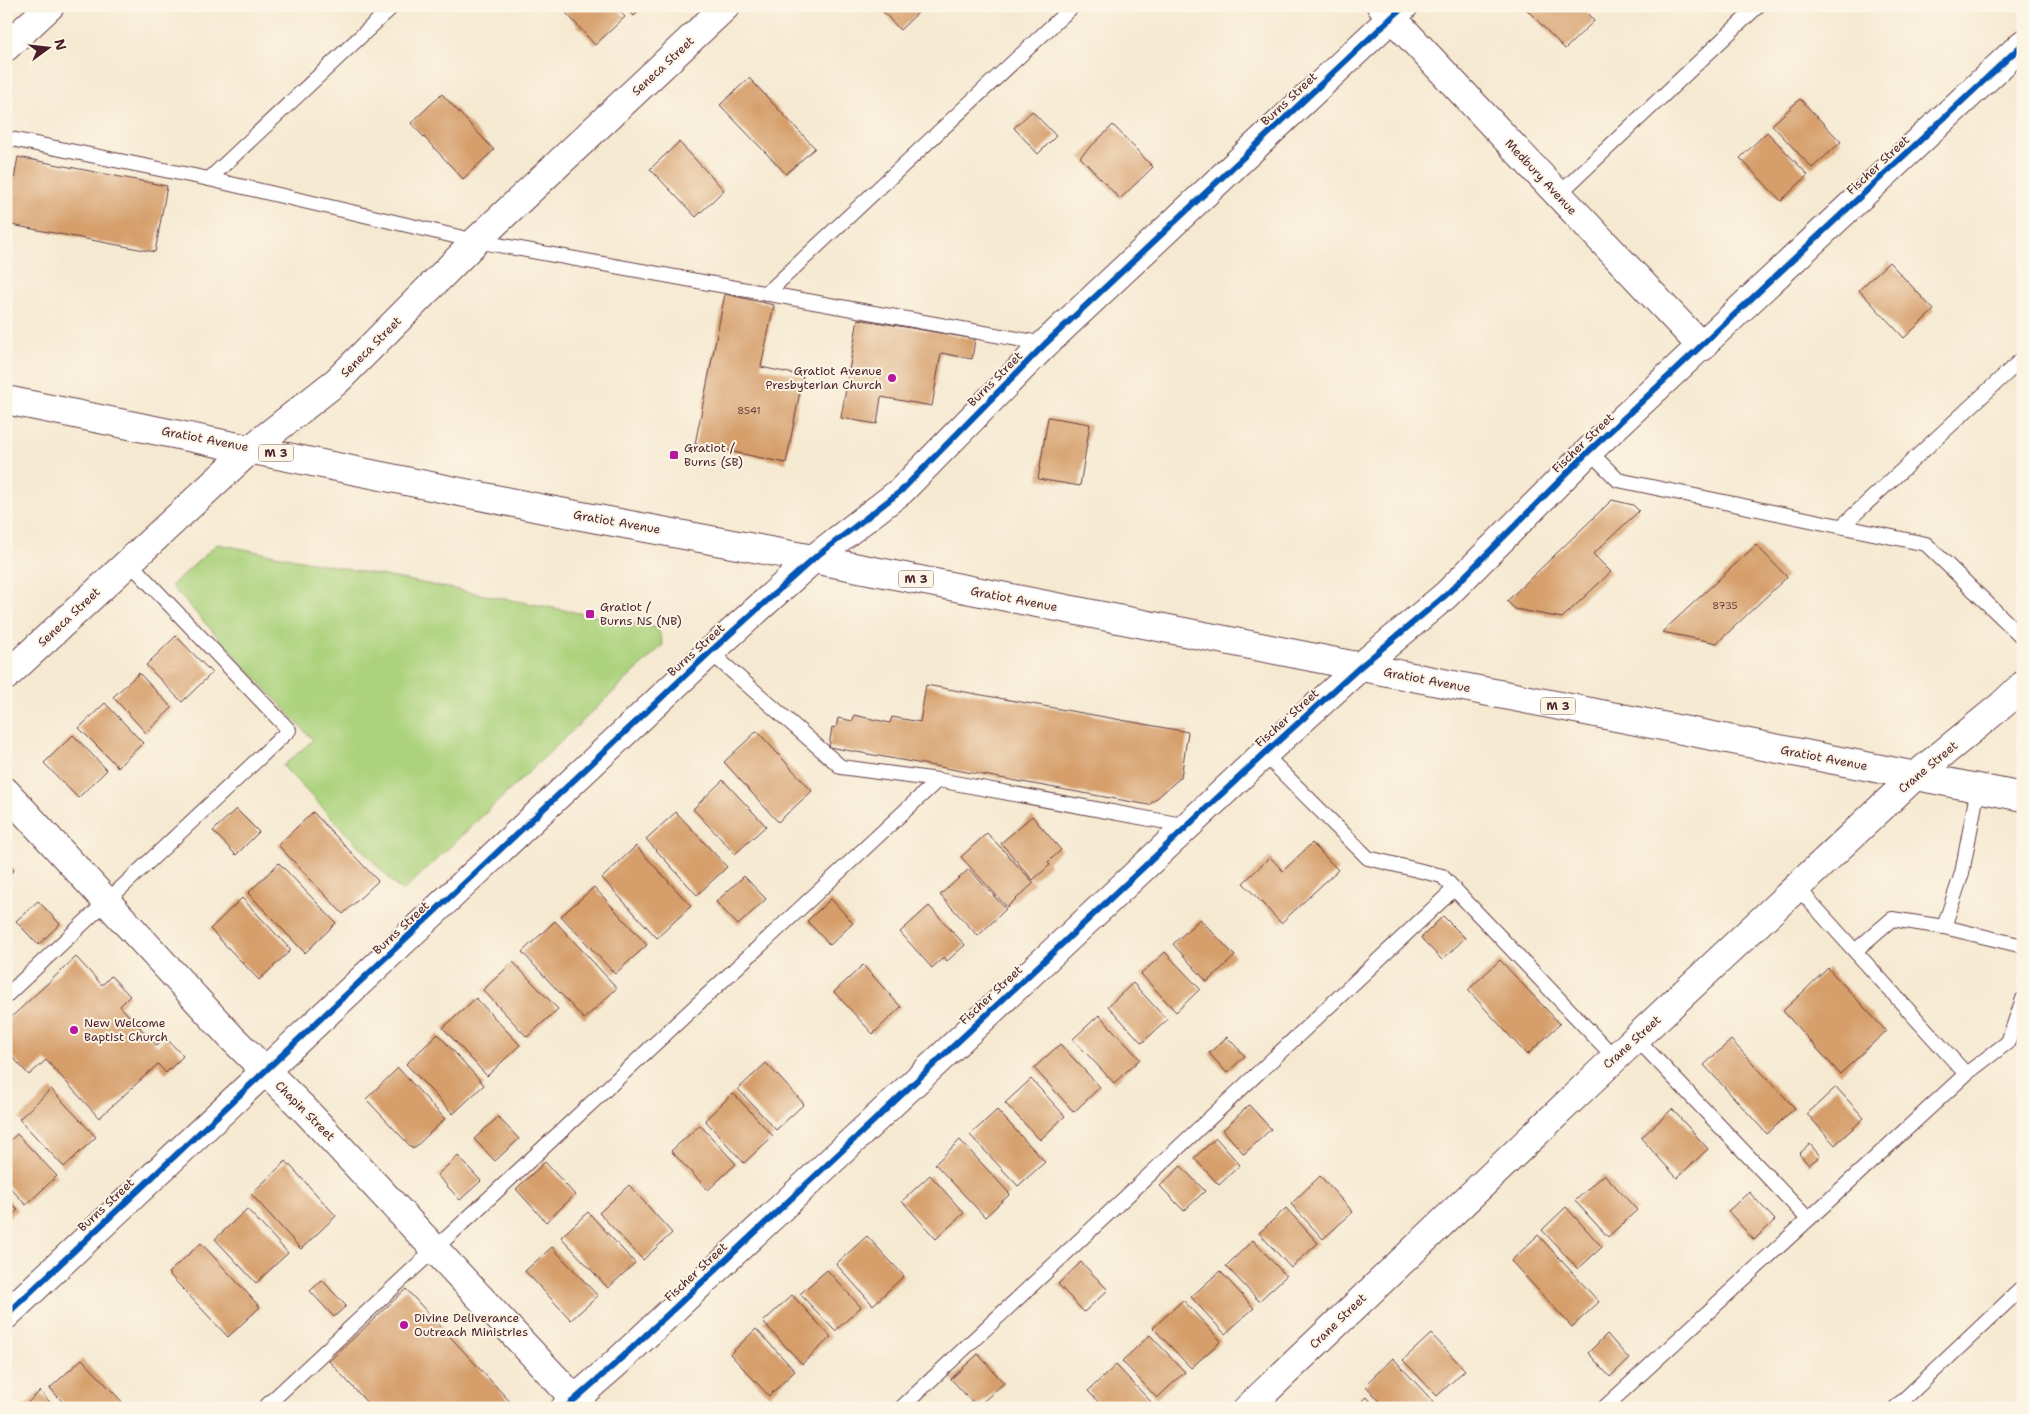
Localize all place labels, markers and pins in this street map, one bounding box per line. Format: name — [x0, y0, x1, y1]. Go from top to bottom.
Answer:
place label: Gratiot Avenue Presbyterian Church — [766, 363, 882, 393]
marker: Gratiot Avenue Presbyterian Church — [886, 372, 898, 384]
place label: Gratiot / Burns (SB) — [684, 440, 743, 470]
marker: Gratiot / Burns (SB) — [668, 449, 680, 461]
place label: Gratiot / Burns NS (NB) — [600, 599, 682, 629]
marker: Gratiot / Burns NS (NB) — [584, 608, 596, 620]
place label: New Welcome Baptist Church — [84, 1015, 168, 1045]
marker: New Welcome Baptist Church — [68, 1024, 80, 1036]
place label: Divine Deliverance Outreach Ministries — [414, 1310, 528, 1340]
marker: Divine Deliverance Outreach Ministries — [398, 1319, 410, 1331]

